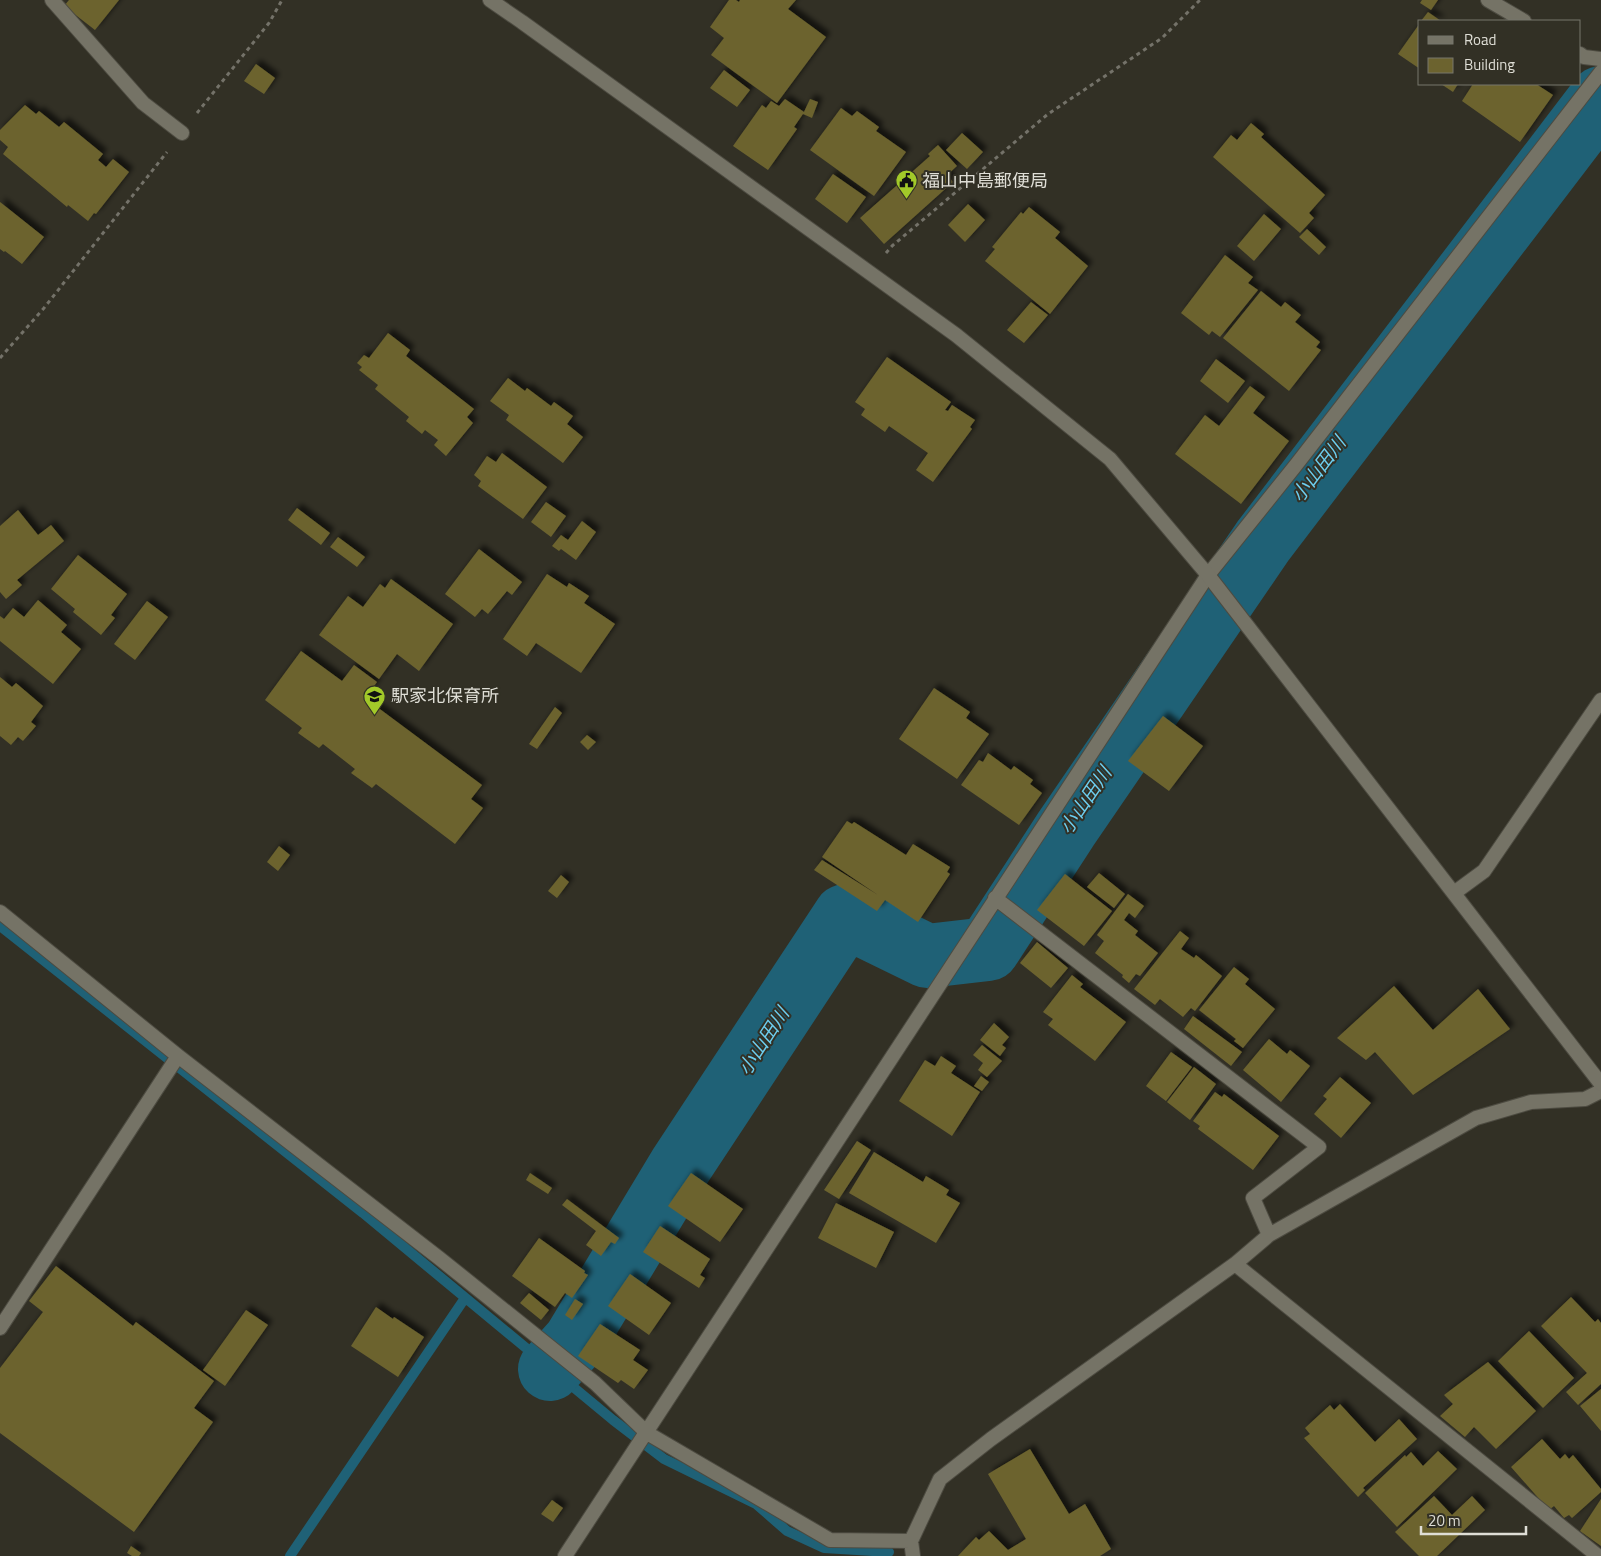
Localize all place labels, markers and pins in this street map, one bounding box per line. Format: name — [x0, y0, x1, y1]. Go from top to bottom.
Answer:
place label: 福山中島郵便局 — [922, 167, 1048, 194]
public building icon: 福山中島郵便局 — [894, 169, 918, 200]
place label: 駅家北保育所 — [391, 682, 499, 709]
school or university icon: 駅家北保育所 — [363, 684, 387, 715]

